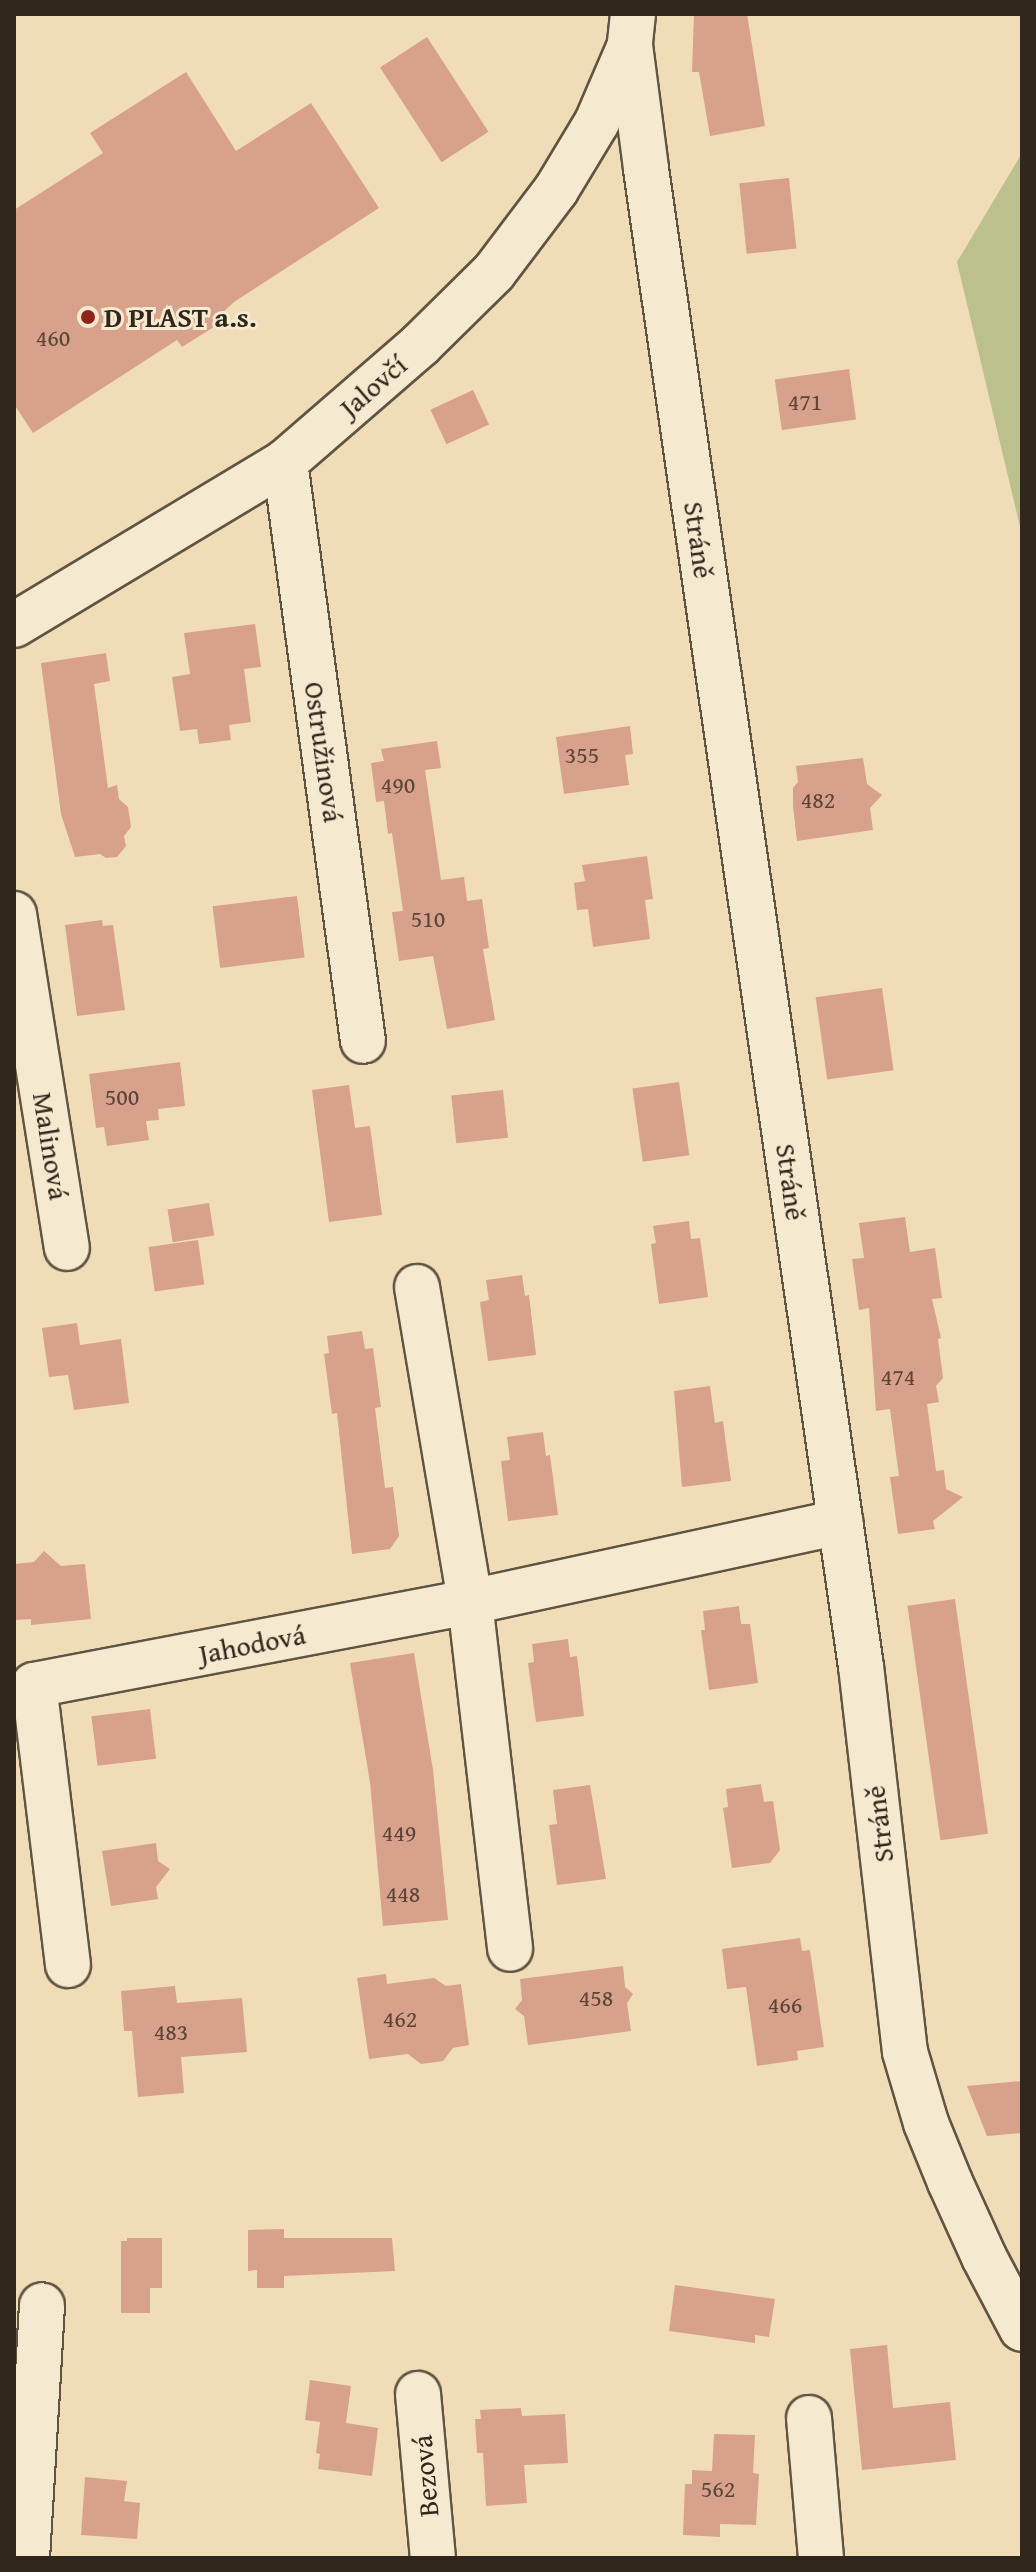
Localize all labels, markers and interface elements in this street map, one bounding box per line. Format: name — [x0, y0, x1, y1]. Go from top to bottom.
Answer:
place label: D PLAST a.s. — [104, 300, 257, 334]
marker: D PLAST a.s. — [79, 308, 97, 326]
house number: 460 — [36, 324, 70, 352]
street label: Jalovčí — [333, 348, 413, 424]
house number: 471 — [788, 388, 822, 416]
street label: Stráně — [677, 499, 721, 581]
street label: Ostružinová — [298, 680, 350, 824]
house number: 355 — [565, 741, 599, 769]
house number: 490 — [381, 771, 415, 799]
house number: 482 — [801, 786, 835, 814]
house number: 510 — [411, 905, 445, 933]
house number: 500 — [105, 1083, 139, 1111]
street label: Malinová — [26, 1090, 76, 1202]
street label: Stráně — [769, 1141, 813, 1223]
house number: 474 — [881, 1363, 915, 1391]
street label: Jahodová — [196, 1617, 308, 1671]
street label: Stráně — [858, 1784, 900, 1864]
house number: 449 — [382, 1819, 416, 1847]
house number: 448 — [386, 1880, 420, 1908]
house number: 458 — [579, 1984, 613, 2012]
house number: 466 — [768, 1991, 802, 2019]
house number: 462 — [383, 2005, 417, 2033]
house number: 483 — [154, 2018, 188, 2046]
street label: Bezová — [405, 2434, 445, 2518]
house number: 562 — [701, 2475, 735, 2503]

